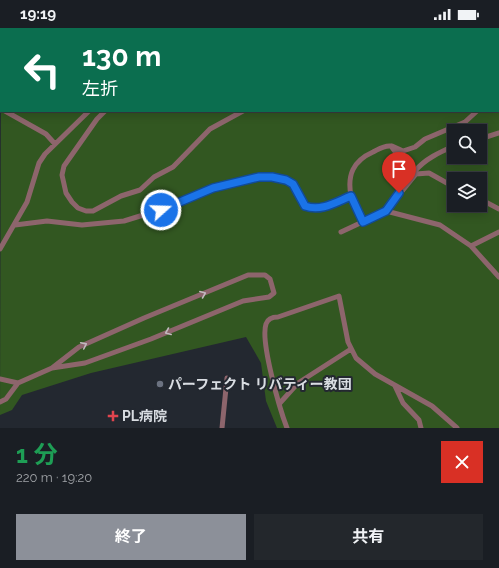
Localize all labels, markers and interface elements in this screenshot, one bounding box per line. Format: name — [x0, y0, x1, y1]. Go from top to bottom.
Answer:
text: 19:19 — [20, 5, 56, 23]
text: 130 m — [82, 40, 161, 73]
icon: left — [16, 44, 68, 96]
text: 左折 — [82, 78, 118, 99]
map controls — [447, 124, 487, 212]
button: search — [447, 124, 487, 164]
pin — [382, 152, 416, 193]
icon: arrive — [388, 158, 410, 180]
button: layers — [447, 172, 487, 212]
position arrow — [140, 189, 182, 231]
one-way arrow — [199, 290, 206, 298]
one-way arrow — [165, 327, 173, 335]
one-way arrow — [79, 342, 87, 350]
place label: パーフェクト リバティー教団 — [168, 376, 352, 392]
marker: パーフェクト リバティー教団 — [155, 379, 165, 389]
place label: PL病院 — [122, 408, 167, 424]
marker: PL病院 — [107, 410, 119, 422]
text: 1 分 — [16, 440, 58, 469]
button: close — [441, 441, 483, 483]
text: 220 m · 19:20 — [16, 470, 92, 485]
button: 終了 — [16, 514, 246, 560]
button: 共有 — [254, 514, 483, 560]

